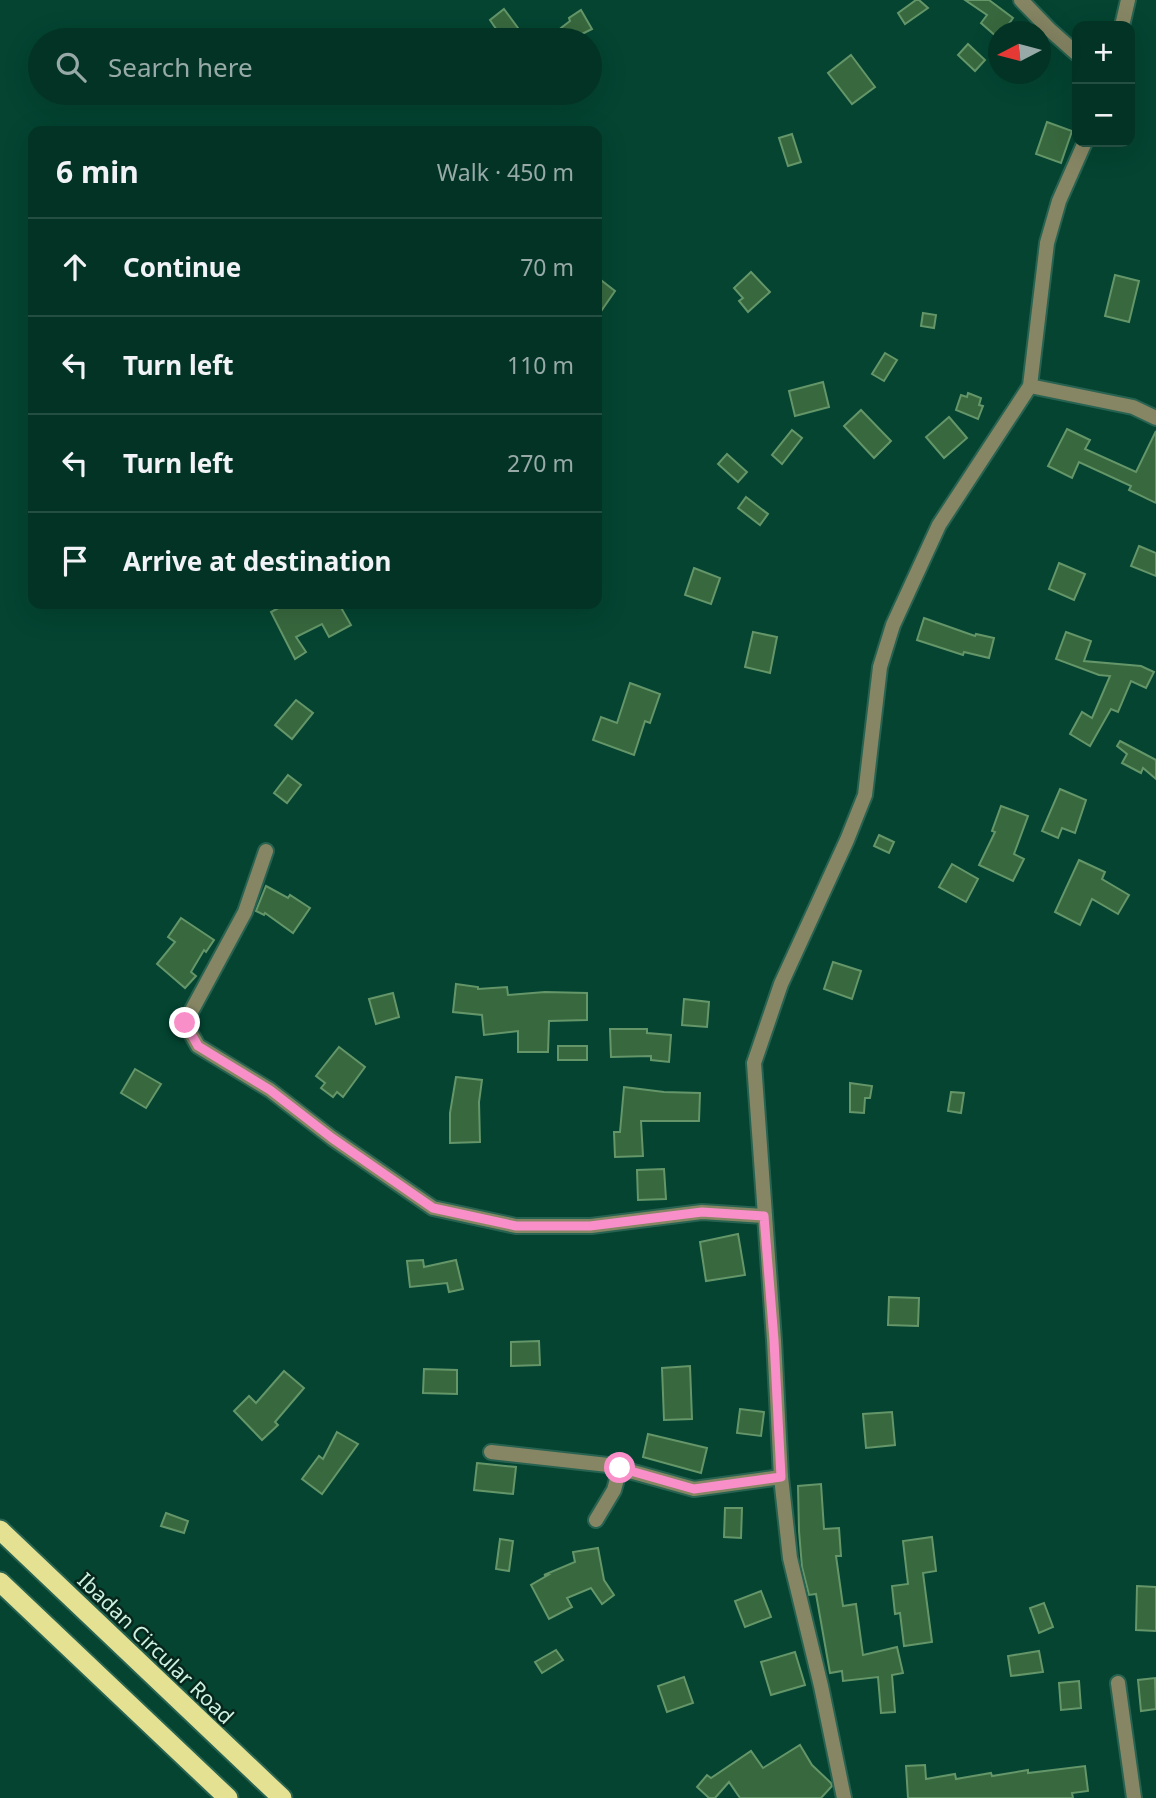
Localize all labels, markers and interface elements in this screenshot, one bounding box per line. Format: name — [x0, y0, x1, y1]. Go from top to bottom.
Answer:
north arrow — [988, 21, 1051, 84]
map controls — [1072, 21, 1135, 147]
button: + — [1072, 21, 1135, 84]
search box — [28, 28, 602, 105]
icon: search — [52, 48, 90, 86]
text: Search here — [108, 49, 253, 85]
button: − — [1072, 84, 1135, 147]
text: 6 min — [56, 151, 139, 192]
text: Walk · 450 m — [437, 156, 574, 188]
icon: ahead — [56, 248, 94, 286]
text: Continue — [123, 249, 241, 285]
text: 70 m — [520, 251, 574, 283]
icon: left — [56, 346, 94, 384]
text: Turn left — [123, 347, 234, 383]
text: 110 m — [507, 349, 574, 381]
icon: left — [56, 444, 94, 482]
text: Turn left — [123, 445, 234, 481]
text: 270 m — [507, 447, 574, 479]
icon: arrive — [56, 542, 94, 580]
text: Arrive at destination — [123, 543, 392, 579]
route end — [169, 1007, 200, 1038]
route start — [604, 1452, 635, 1483]
street label: Ibadan Circular Road — [72, 1566, 240, 1730]

